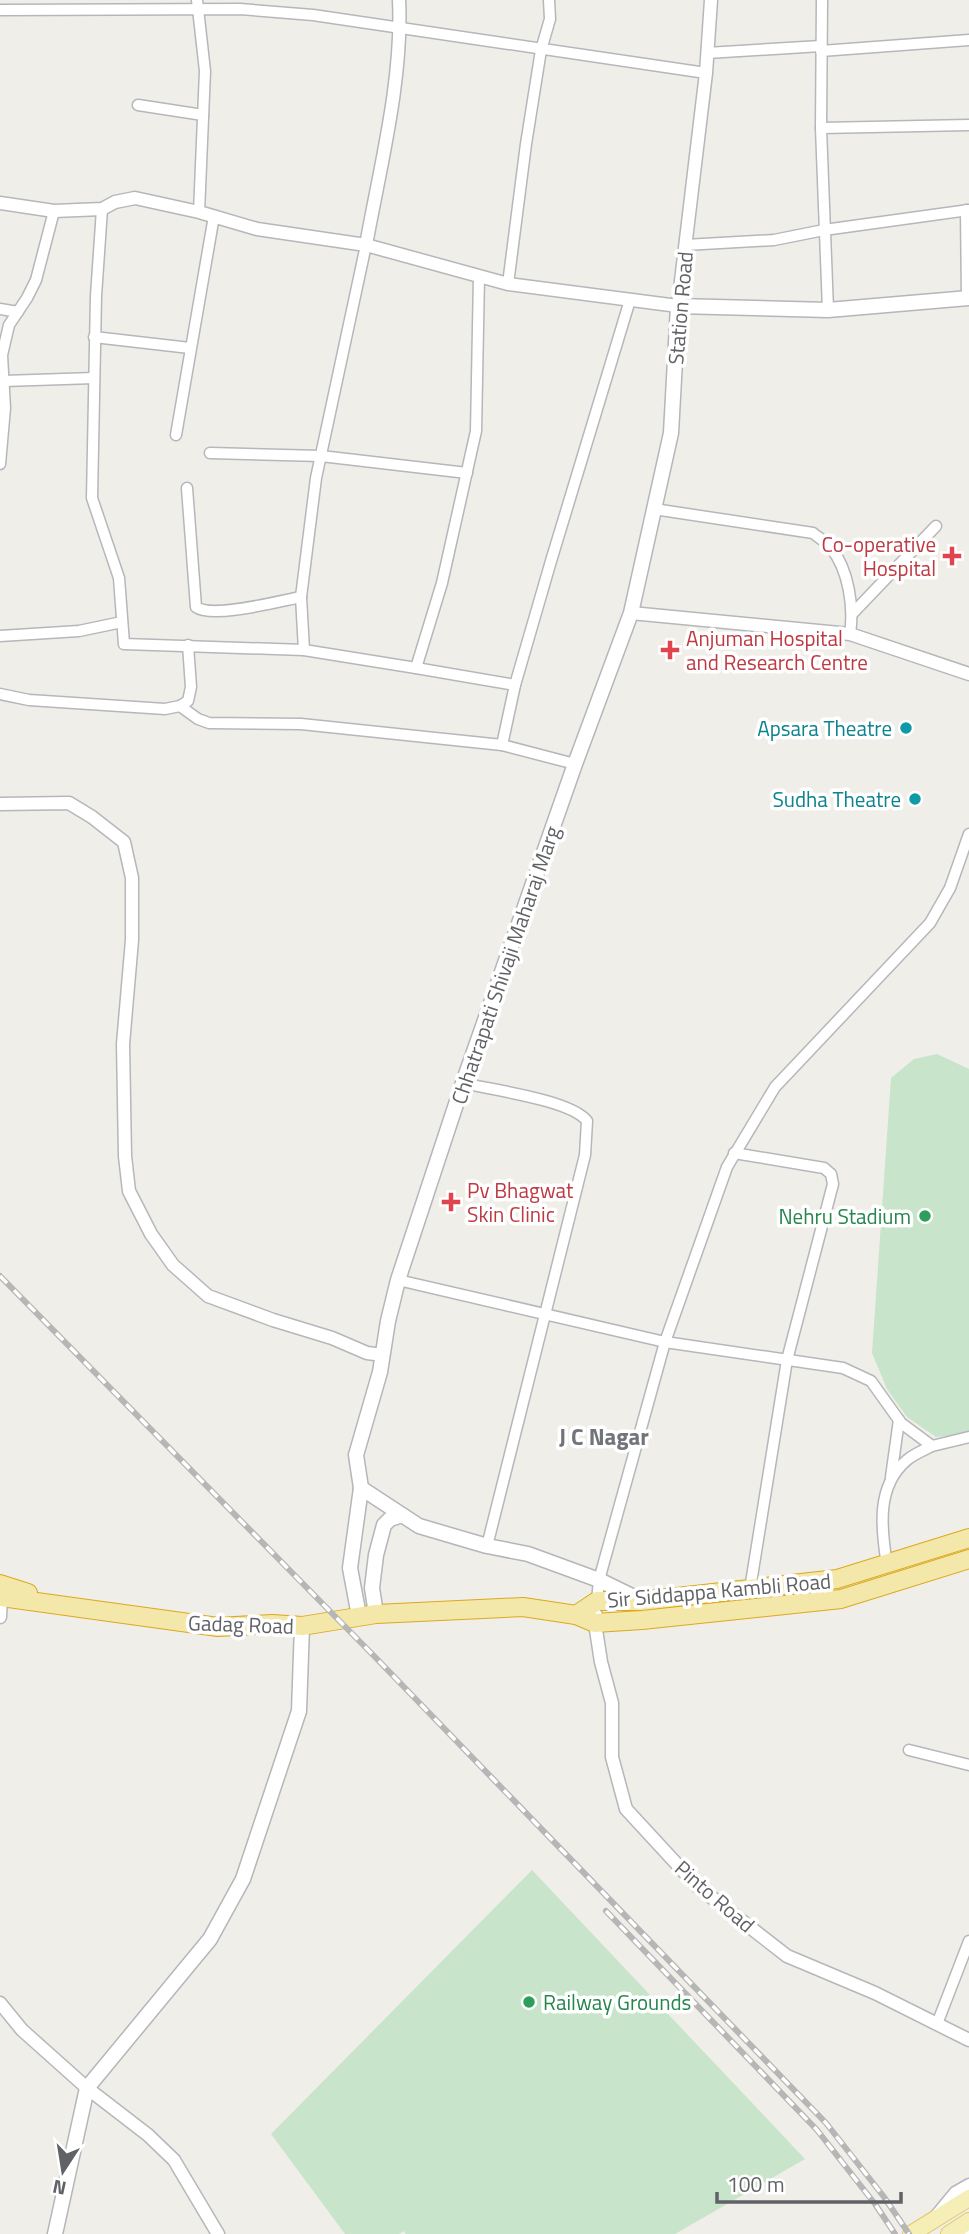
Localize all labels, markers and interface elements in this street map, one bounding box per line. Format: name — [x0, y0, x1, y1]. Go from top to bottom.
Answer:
street label: Station Road — [659, 250, 701, 366]
place label: Co-operative Hospital — [821, 528, 936, 584]
marker: Co-operative Hospital — [942, 546, 962, 566]
place label: Anjuman Hospital and Research Centre — [686, 622, 868, 678]
marker: Anjuman Hospital and Research Centre — [660, 640, 680, 660]
place label: Apsara Theatre — [757, 712, 892, 744]
marker: Apsara Theatre — [898, 720, 914, 736]
place label: Sudha Theatre — [772, 783, 901, 815]
marker: Sudha Theatre — [907, 791, 923, 807]
street label: Chhatrapati Shivaji Maharaj Marg — [442, 821, 568, 1108]
place label: Pv Bhagwat Skin Clinic — [467, 1174, 574, 1230]
marker: Pv Bhagwat Skin Clinic — [441, 1192, 461, 1212]
place label: Nehru Stadium — [778, 1200, 911, 1232]
marker: Nehru Stadium — [917, 1208, 933, 1224]
district label: J C Nagar — [559, 1419, 649, 1454]
street label: Sir Siddappa Kambli Road — [606, 1564, 832, 1616]
street label: Gadag Road — [187, 1606, 295, 1642]
street label: Pinto Road — [668, 1852, 762, 1940]
place label: Railway Grounds — [543, 1986, 691, 2018]
marker: Railway Grounds — [521, 1994, 537, 2010]
north arrow — [28, 2136, 98, 2206]
scale bar — [717, 2160, 901, 2204]
text: 100 m — [727, 2168, 784, 2200]
text: N — [50, 2173, 69, 2204]

